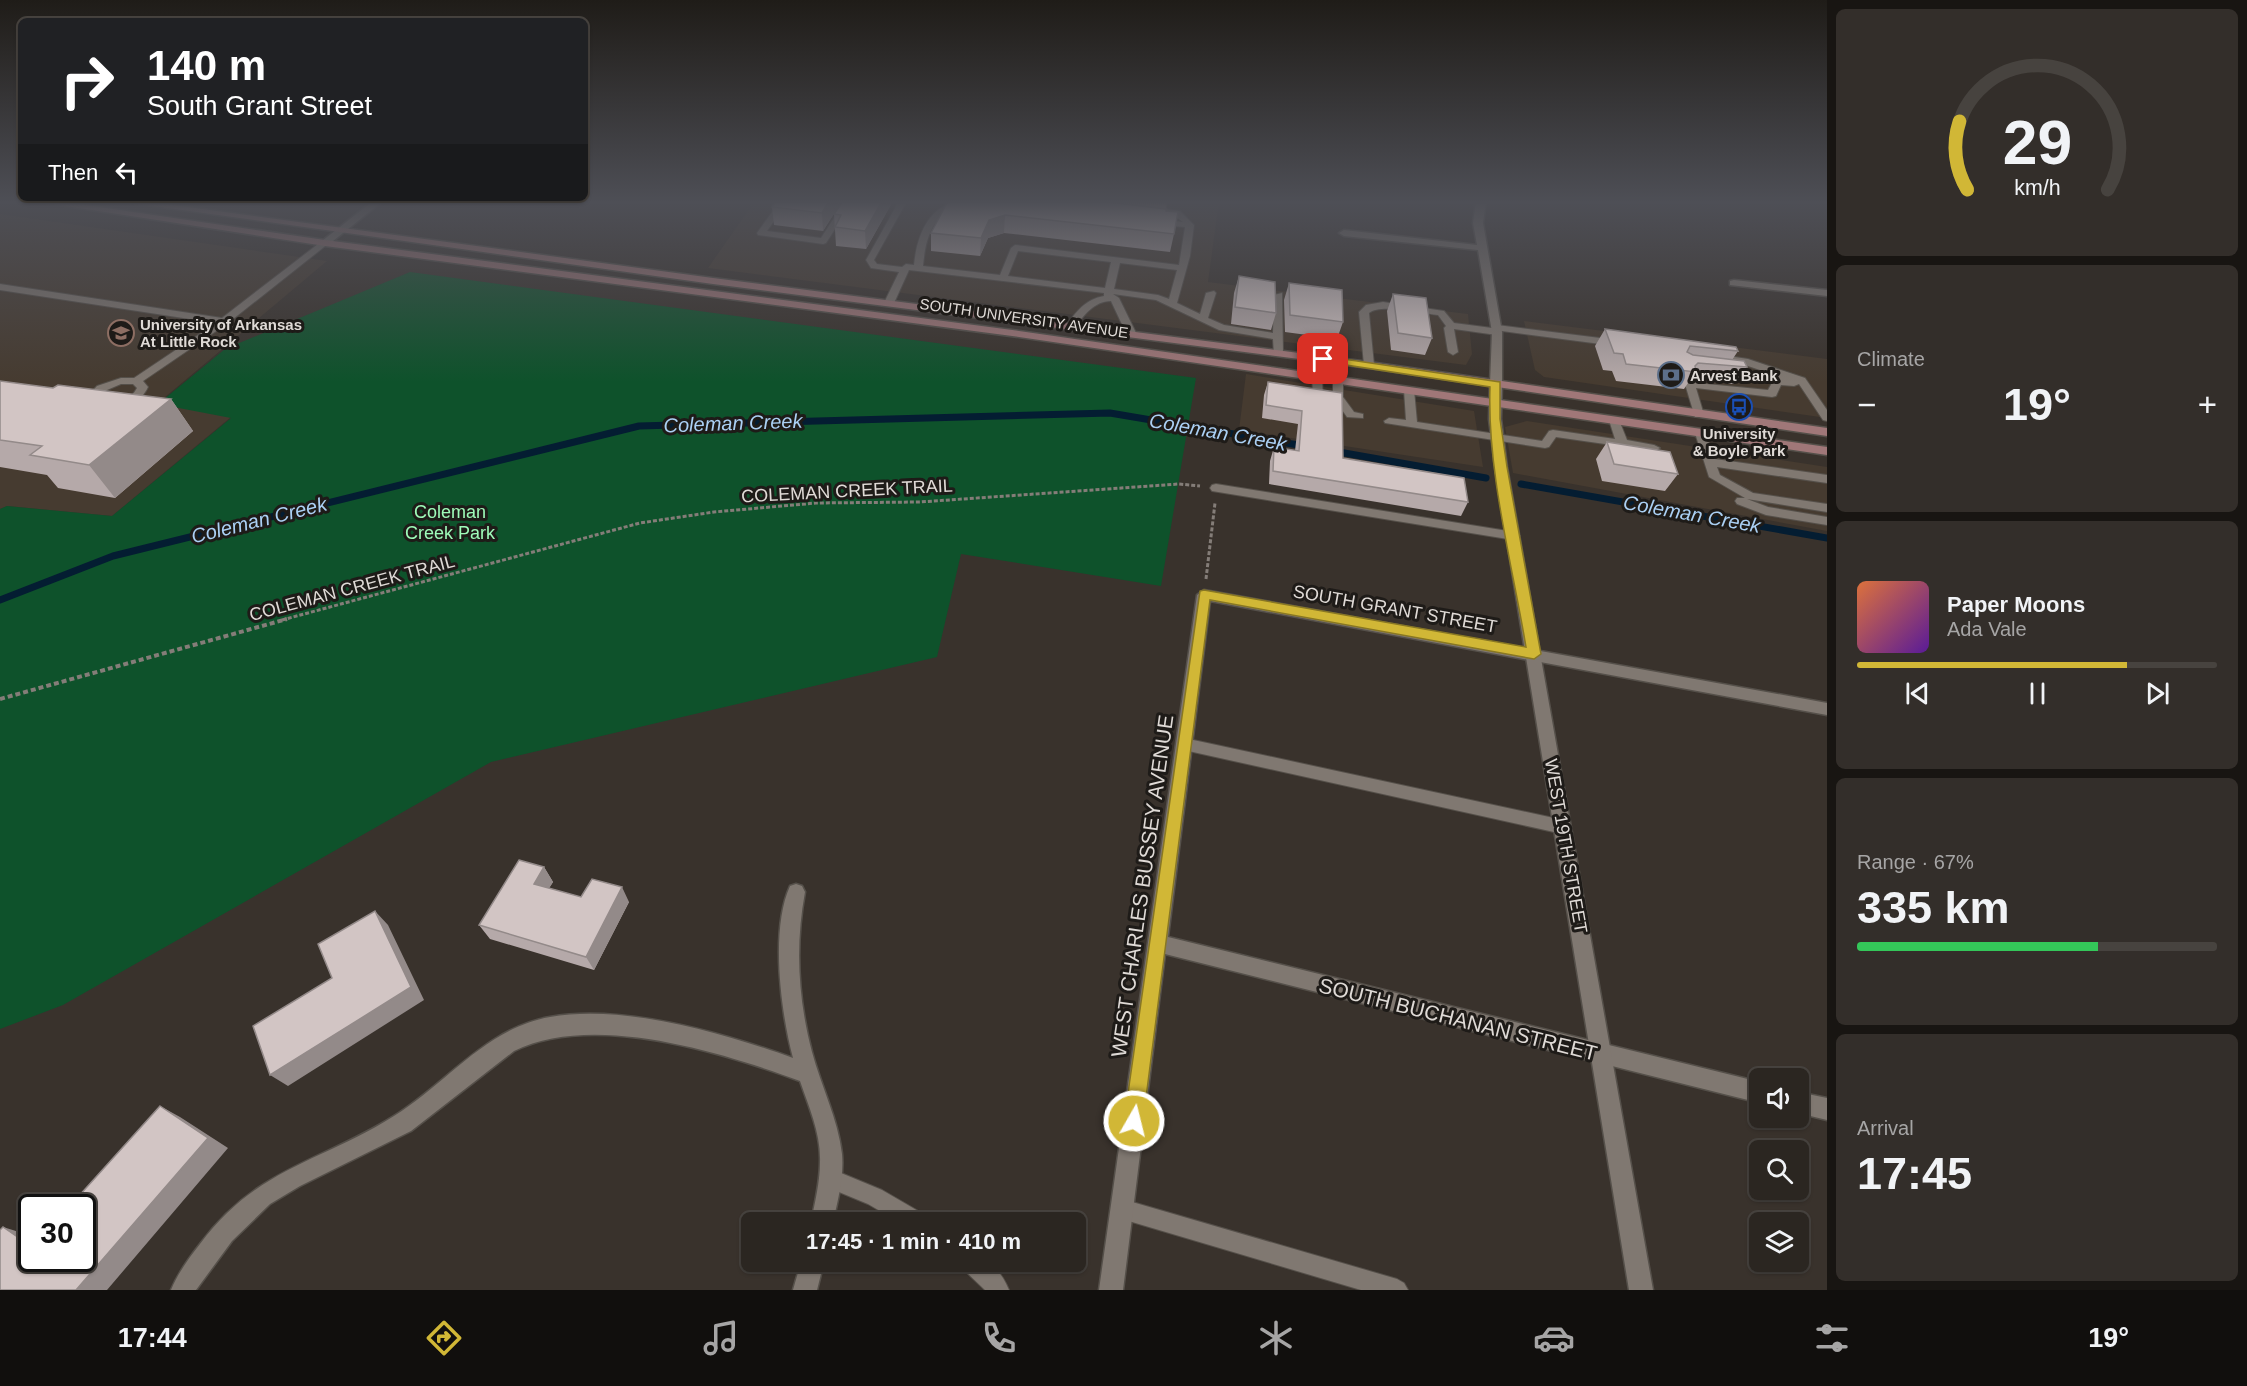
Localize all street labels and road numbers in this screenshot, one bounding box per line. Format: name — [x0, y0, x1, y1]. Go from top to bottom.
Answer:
street label: SOUTH UNIVERSITY AVENUE — [919, 295, 1129, 341]
street label: COLEMAN CREEK TRAIL — [741, 475, 953, 507]
street label: COLEMAN CREEK TRAIL — [247, 551, 457, 625]
street label: SOUTH GRANT STREET — [1291, 581, 1499, 637]
street label: WEST CHARLES BUSSEY AVENUE — [1107, 713, 1177, 1059]
street label: WEST 19TH STREET — [1541, 757, 1591, 935]
street label: SOUTH BUCHANAN STREET — [1317, 973, 1600, 1065]

